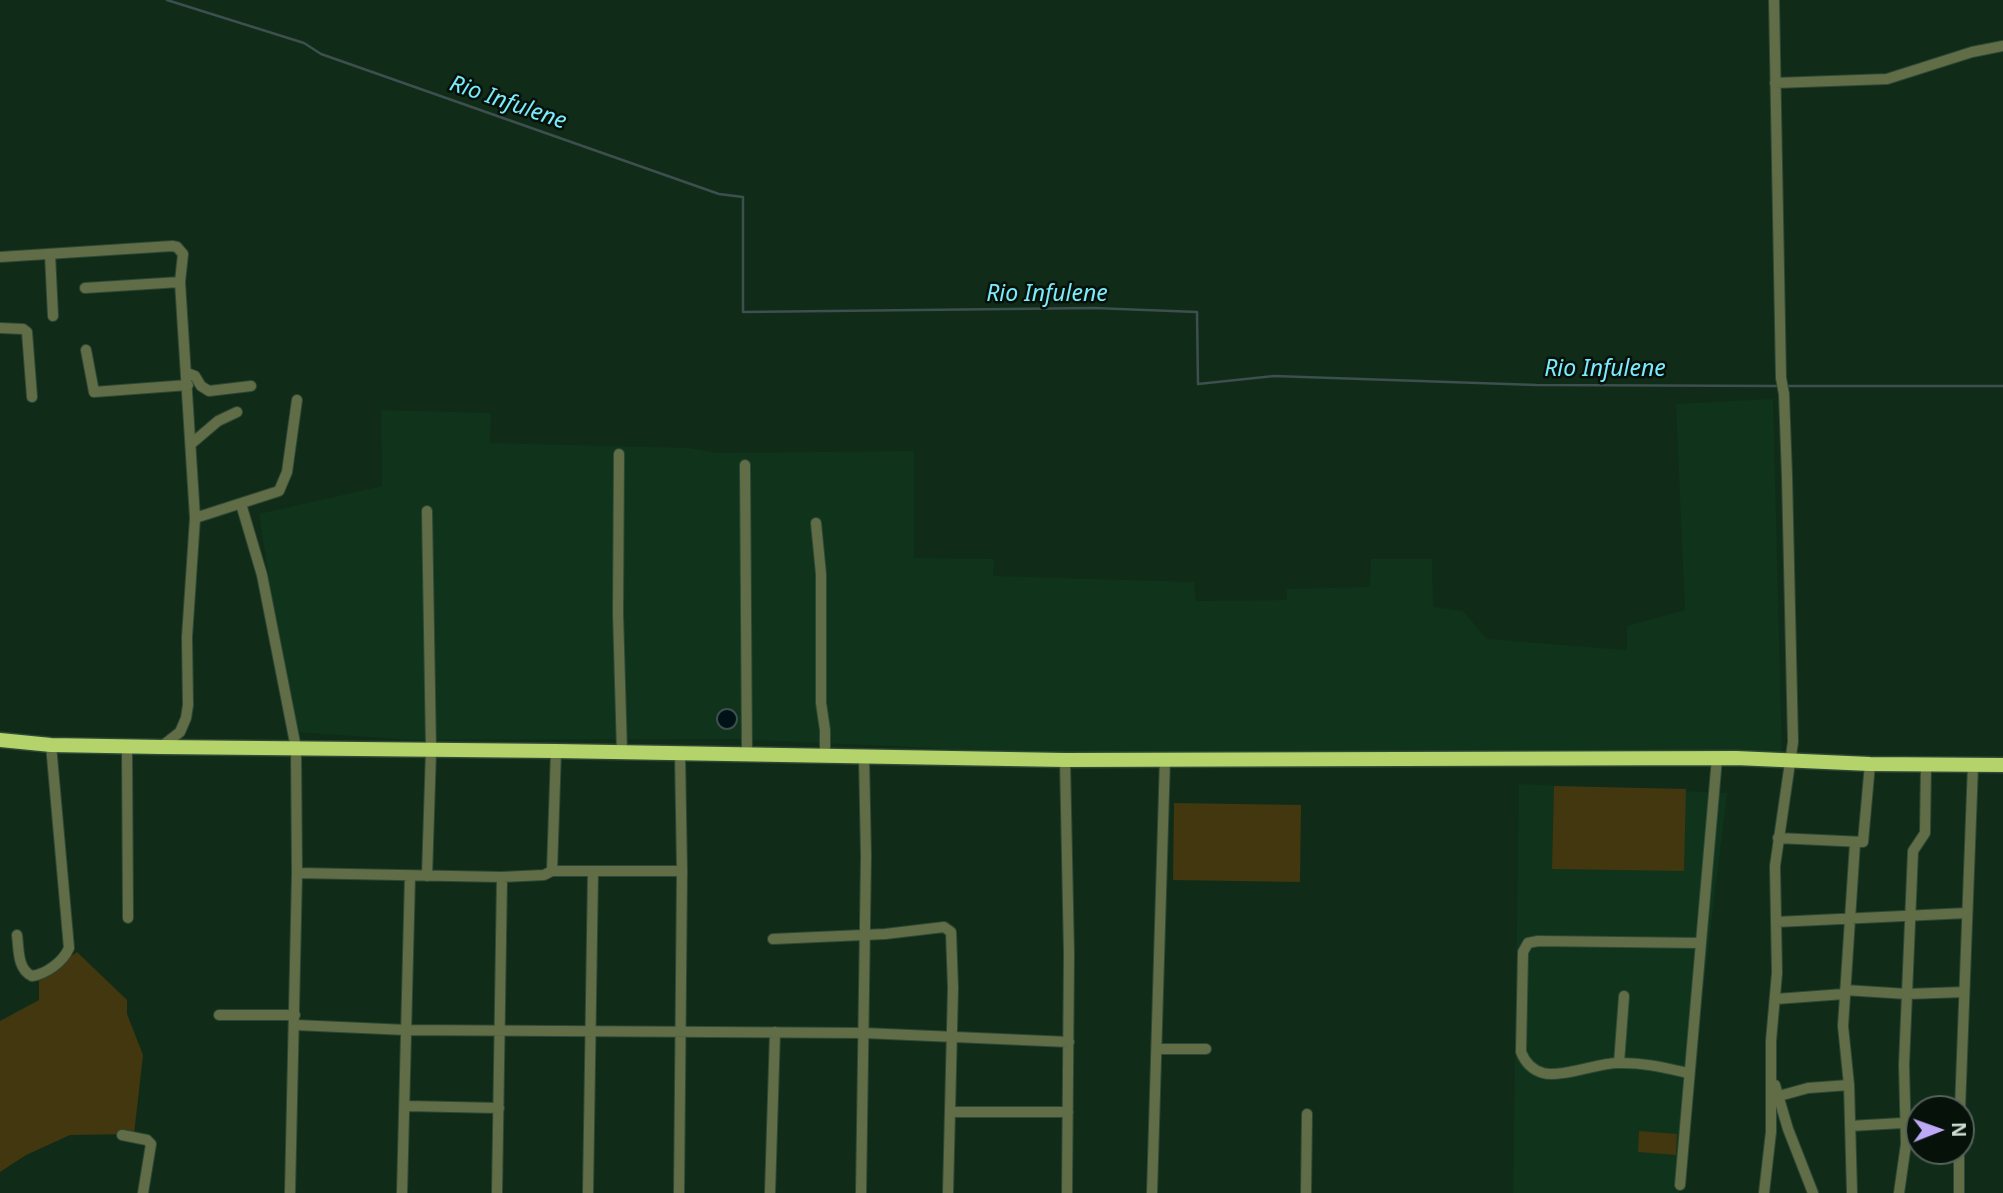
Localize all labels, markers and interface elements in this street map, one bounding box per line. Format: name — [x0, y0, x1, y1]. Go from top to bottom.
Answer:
water label: Rio Infulene — [446, 70, 570, 136]
water label: Rio Infulene — [986, 280, 1108, 308]
water label: Rio Infulene — [1544, 355, 1666, 383]
north arrow — [1905, 1095, 1975, 1165]
text: N — [1946, 1122, 1972, 1138]

